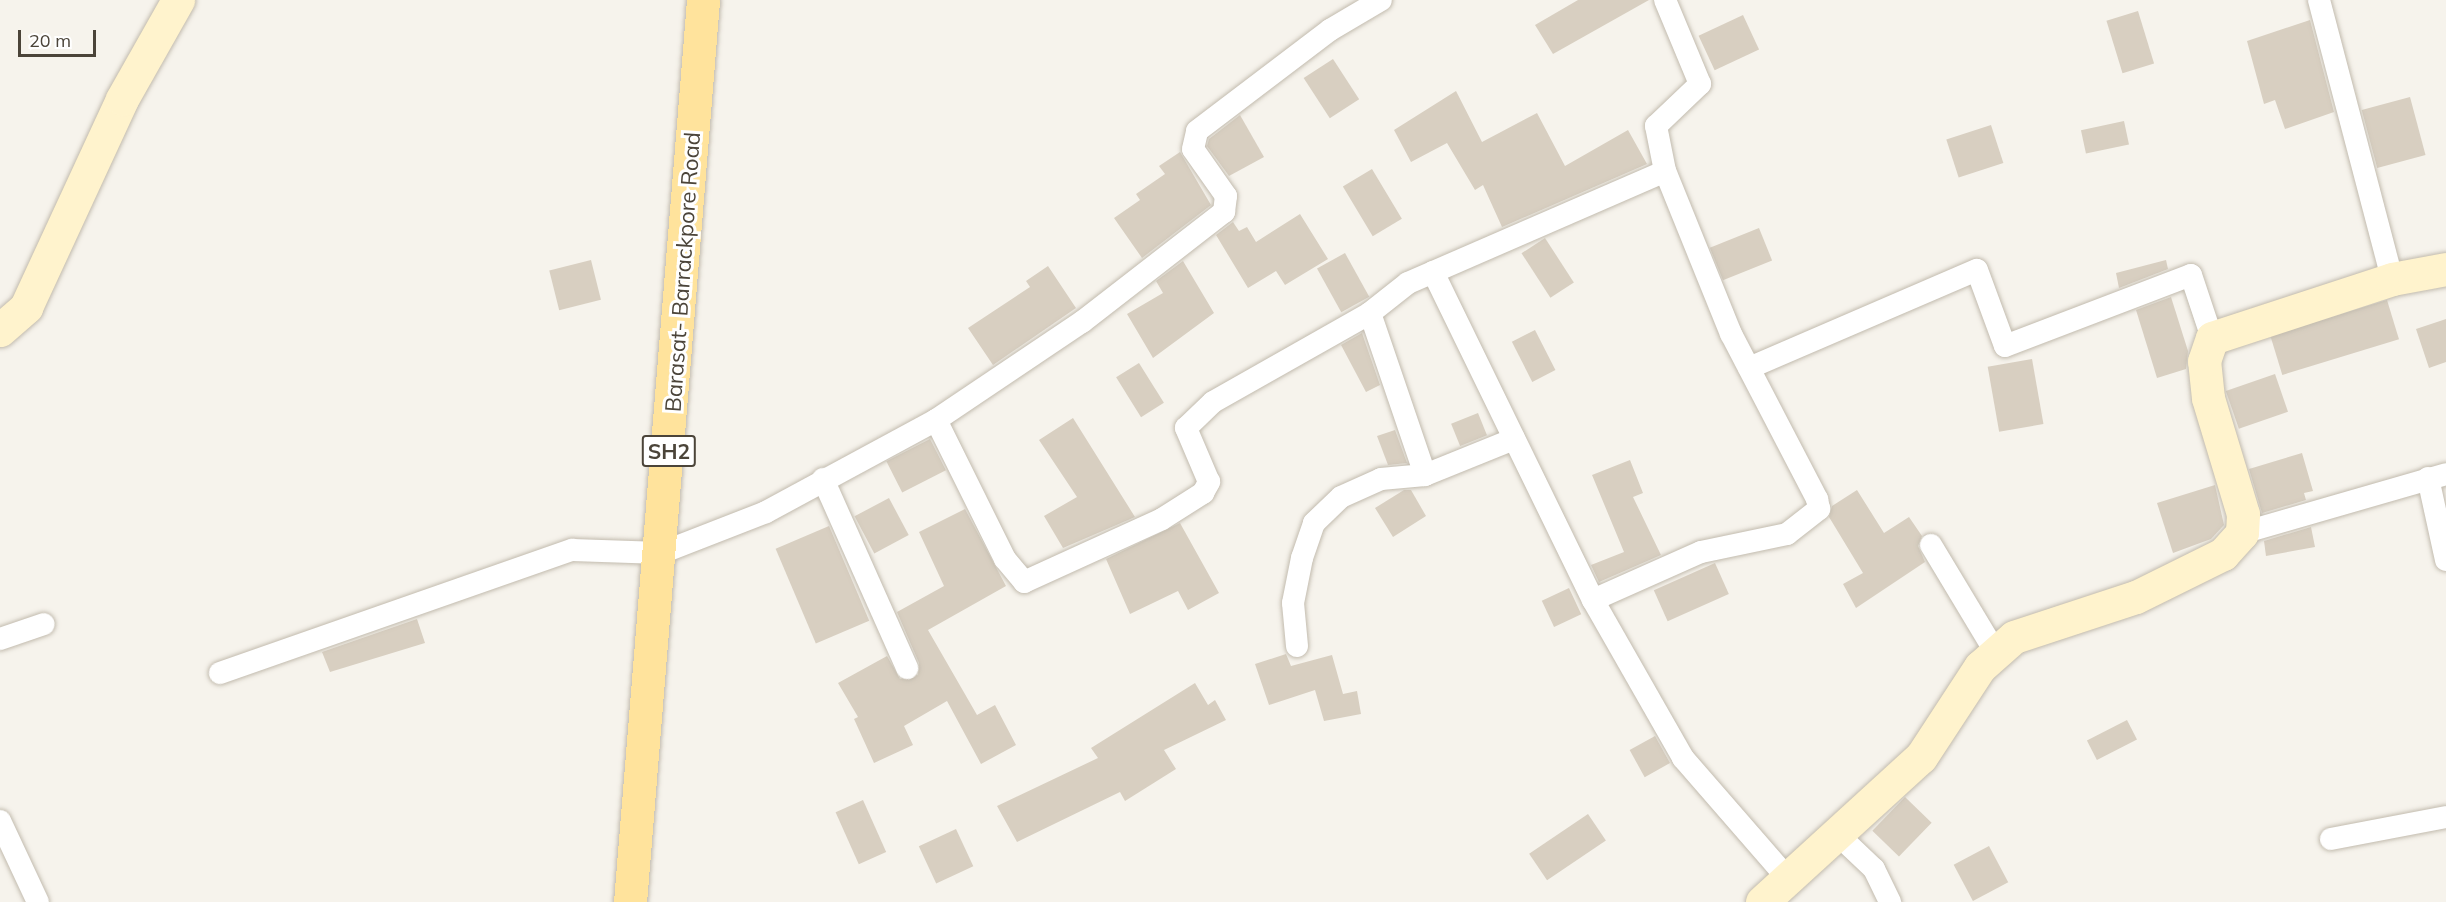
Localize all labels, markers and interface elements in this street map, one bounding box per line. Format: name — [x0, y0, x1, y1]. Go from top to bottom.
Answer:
scale bar — [21, 18, 99, 56]
text: 20 m — [29, 29, 71, 52]
street label: Barasat- Barrackpore Road — [660, 131, 706, 413]
road number: SH2 — [640, 433, 698, 469]

